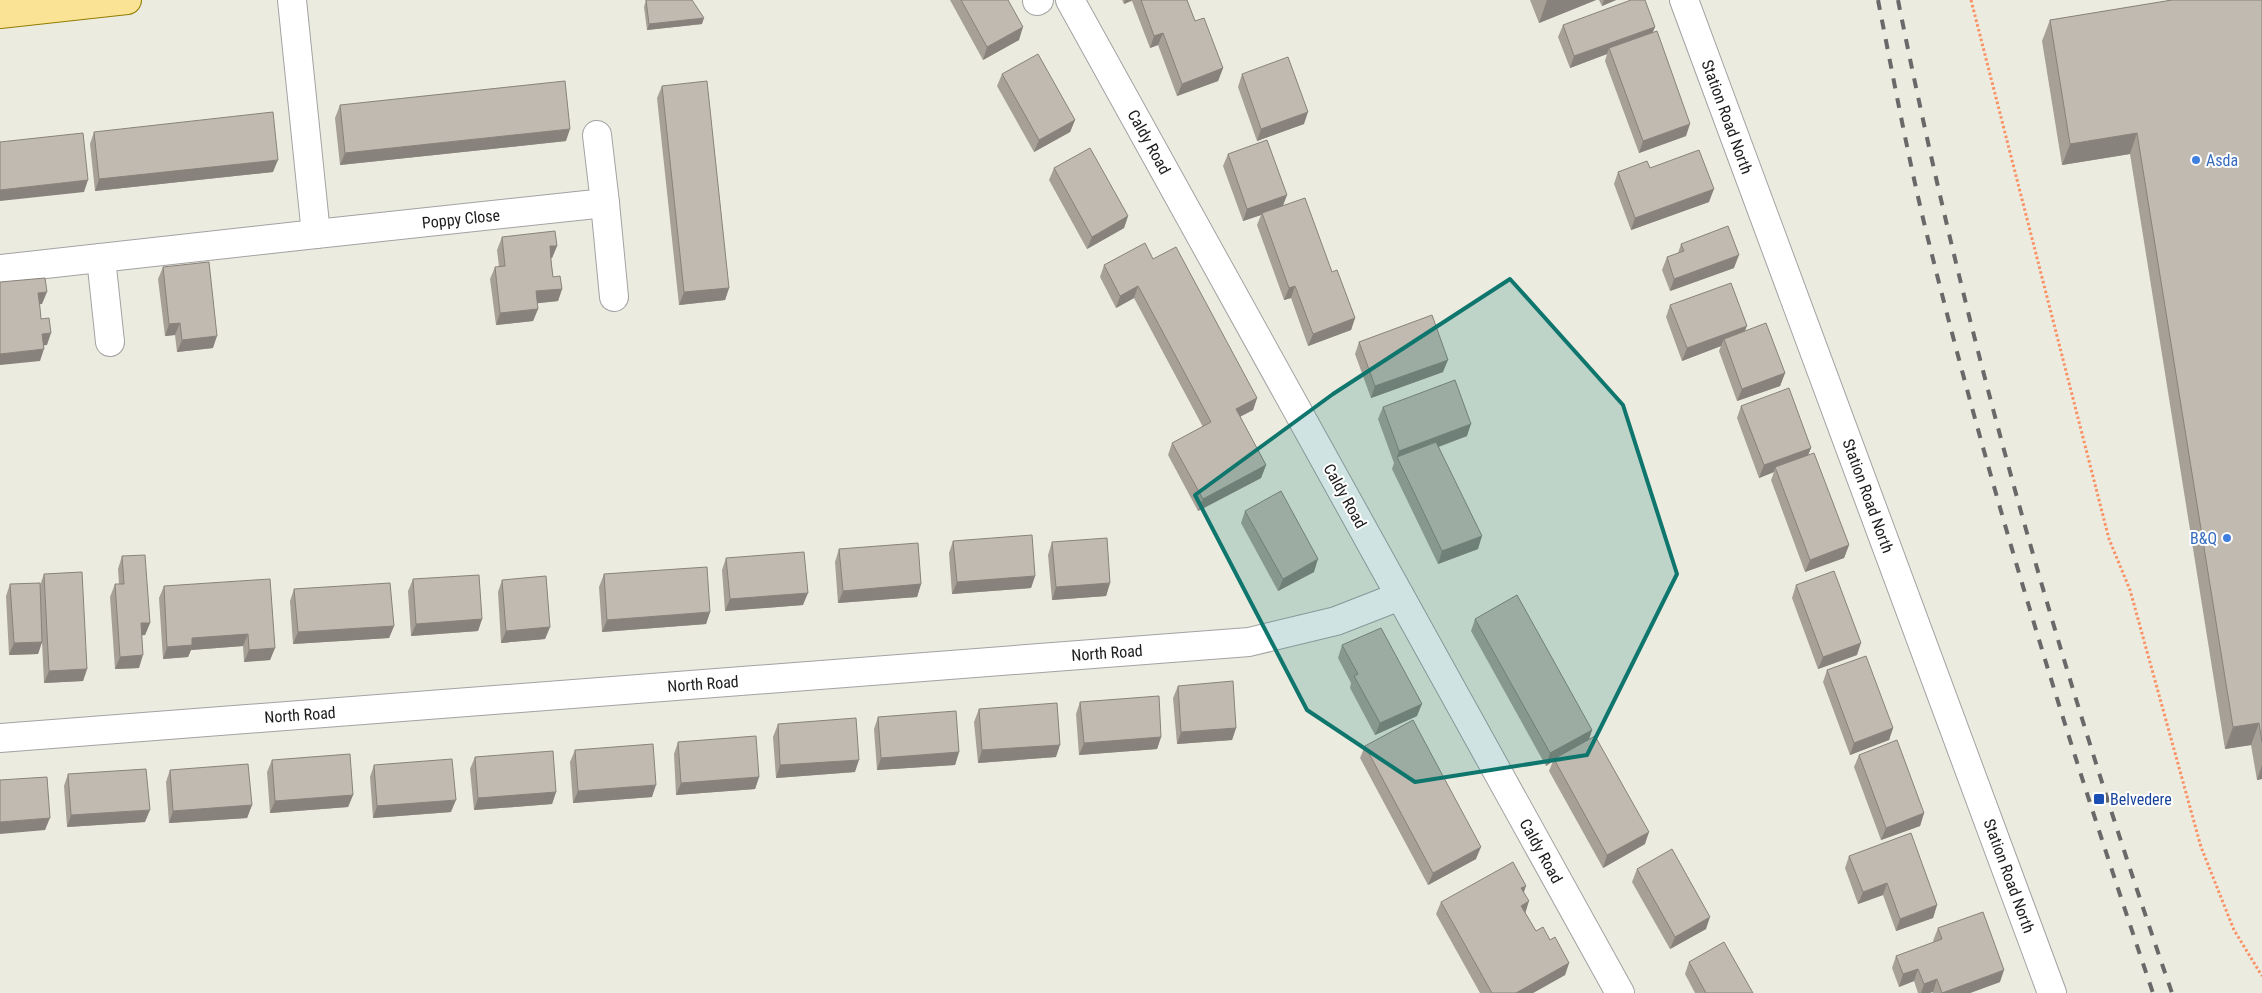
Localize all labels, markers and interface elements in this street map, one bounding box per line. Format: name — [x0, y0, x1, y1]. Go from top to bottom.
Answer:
street label: Station Road North — [1698, 57, 1756, 177]
street label: Caldy Road — [1124, 106, 1174, 178]
place label: Asda — [2206, 151, 2238, 170]
marker: Asda — [2190, 154, 2202, 166]
street label: Poppy Close — [421, 205, 501, 233]
street label: Station Road North — [1839, 436, 1897, 556]
street label: Caldy Road — [1320, 460, 1370, 532]
place label: B&Q — [2190, 529, 2217, 548]
marker: B&Q — [2221, 532, 2233, 544]
street label: North Road — [1071, 641, 1143, 665]
street label: North Road — [667, 672, 739, 696]
street label: North Road — [264, 703, 336, 727]
place label: Belvedere — [2110, 790, 2172, 809]
marker: Belvedere — [2092, 792, 2106, 806]
street label: Caldy Road — [1516, 815, 1566, 887]
street label: Station Road North — [1980, 816, 2038, 936]

